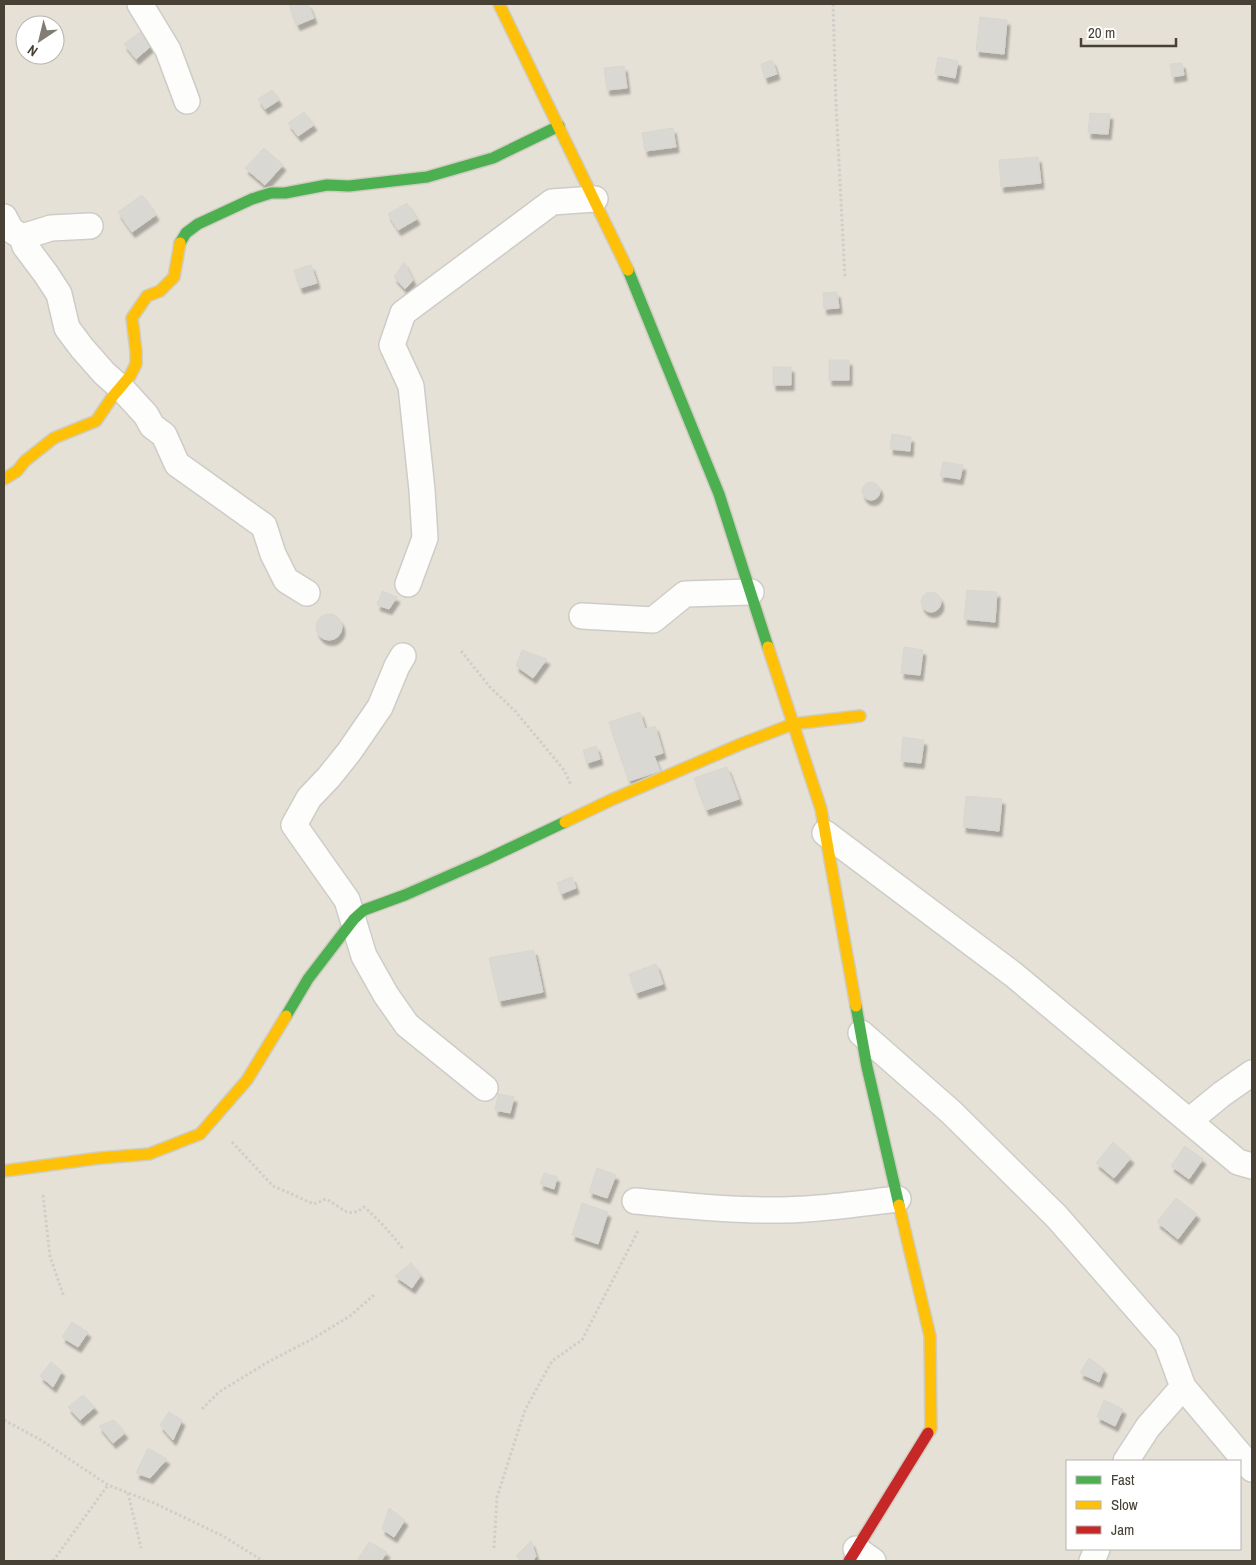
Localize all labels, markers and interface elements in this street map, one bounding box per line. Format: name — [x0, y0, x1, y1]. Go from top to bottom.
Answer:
north arrow — [15, 15, 65, 65]
scale bar — [1081, 15, 1176, 47]
text: 20 m — [1088, 22, 1115, 43]
text: N — [24, 41, 41, 60]
legend — [1066, 1460, 1241, 1550]
text: Fast — [1111, 1469, 1135, 1490]
text: Slow — [1111, 1494, 1138, 1515]
text: Jam — [1111, 1519, 1134, 1540]

